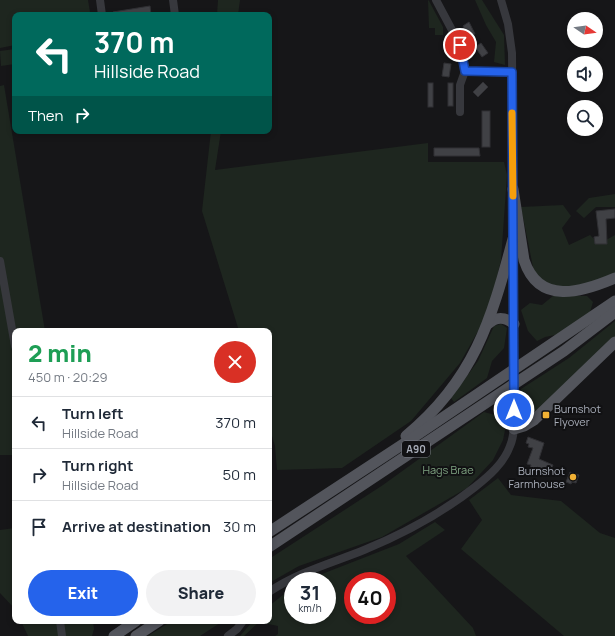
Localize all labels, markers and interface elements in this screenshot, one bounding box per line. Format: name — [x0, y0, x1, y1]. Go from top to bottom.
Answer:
north arrow — [567, 12, 603, 48]
map controls — [567, 12, 603, 136]
text: 370 m — [94, 23, 174, 61]
icon: left — [28, 28, 80, 80]
pin — [443, 28, 477, 62]
icon: arrive — [449, 34, 471, 56]
button: sound — [567, 56, 603, 92]
text: Hillside Road — [94, 59, 200, 83]
button: search — [567, 100, 603, 136]
icon: right — [71, 104, 93, 126]
text: Then — [28, 105, 63, 126]
text: 2 min — [28, 336, 92, 369]
button: close — [214, 341, 256, 383]
text: 450 m · 20:29 — [28, 368, 108, 386]
position arrow — [493, 389, 535, 431]
place label: Burnshot Flyover — [554, 401, 601, 429]
text: Turn left — [62, 403, 124, 424]
marker: Burnshot Flyover — [541, 410, 551, 420]
icon: left — [28, 412, 50, 434]
text: 370 m — [215, 412, 256, 433]
text: Hillside Road — [62, 424, 139, 442]
road number: A90 — [402, 441, 430, 457]
text: Turn right — [62, 455, 133, 476]
park label: Hags Brae — [422, 462, 474, 477]
place label: Burnshot Farmhouse — [508, 463, 566, 491]
icon: right — [28, 464, 50, 486]
text: 50 m — [222, 464, 256, 485]
marker: Burnshot Farmhouse — [568, 472, 578, 482]
text: Hillside Road — [62, 476, 139, 494]
icon: arrive — [28, 516, 50, 538]
text: Arrive at destination — [62, 516, 211, 537]
text: 30 m — [223, 516, 256, 537]
button: Exit — [28, 570, 138, 616]
button: Share — [146, 570, 256, 616]
speed limit sign: 40 — [344, 572, 396, 624]
text: 31 — [300, 579, 320, 606]
text: km/h — [298, 601, 322, 615]

